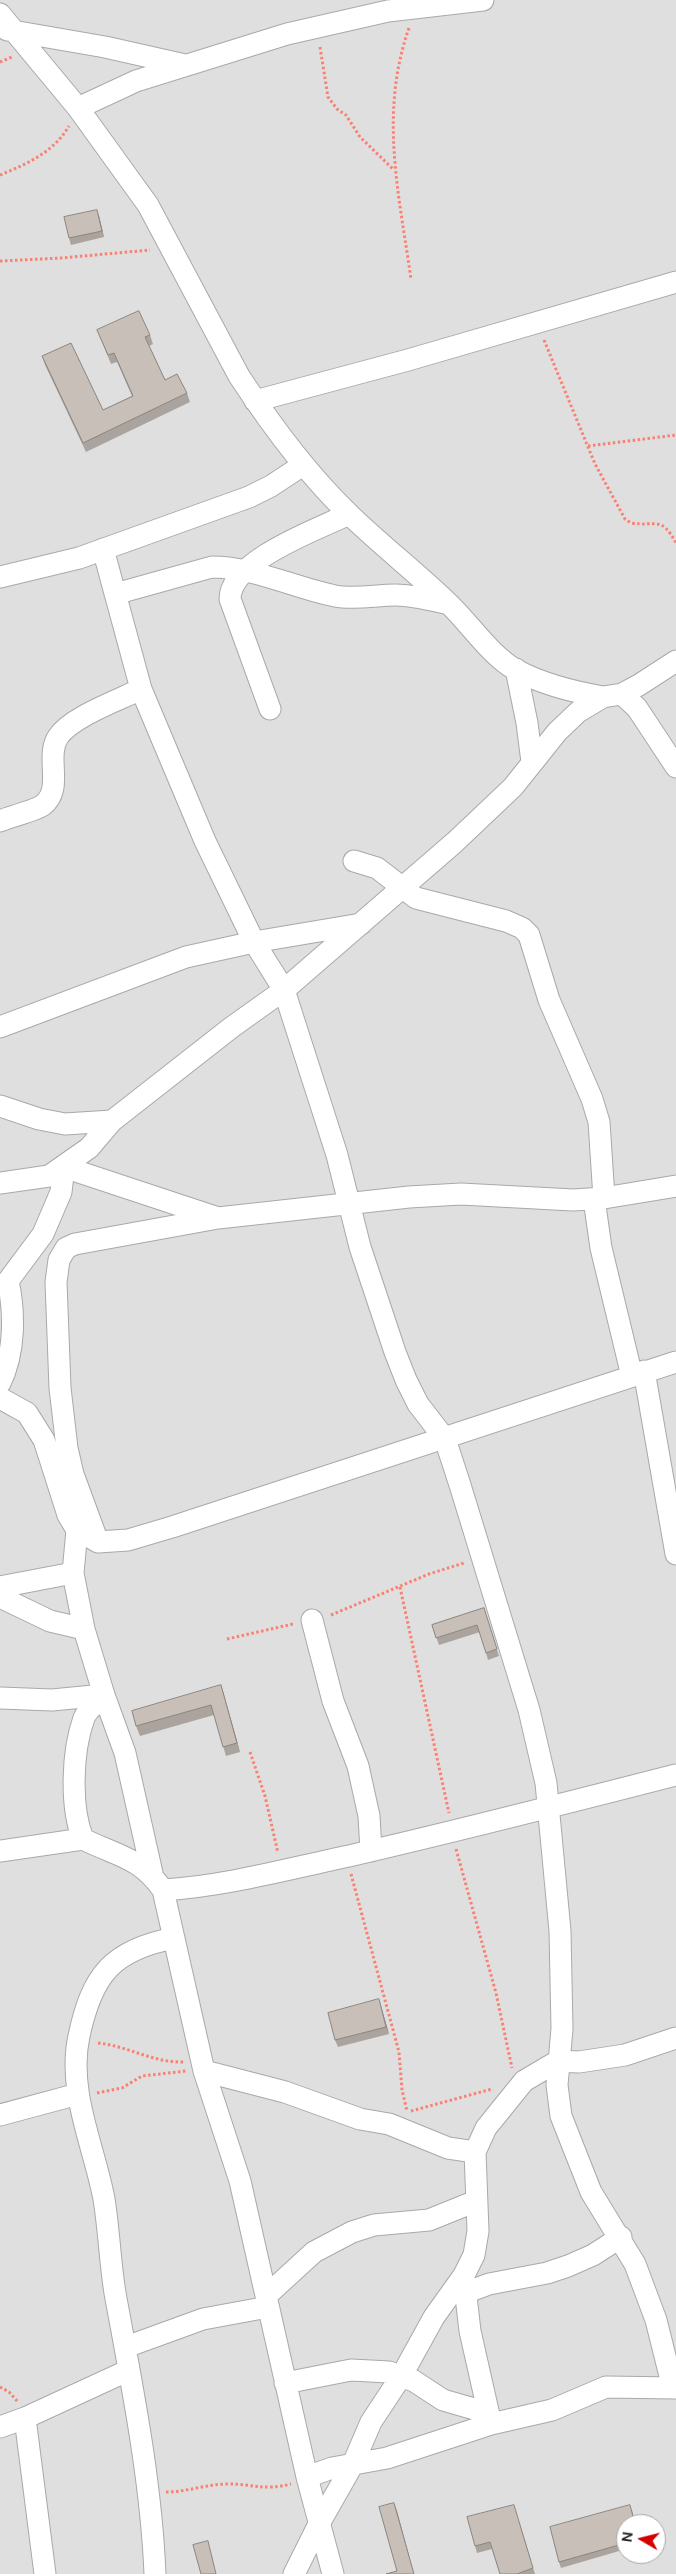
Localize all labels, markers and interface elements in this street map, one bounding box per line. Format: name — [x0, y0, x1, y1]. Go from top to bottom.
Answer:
north arrow — [616, 2514, 666, 2564]
text: N — [618, 2531, 637, 2543]

